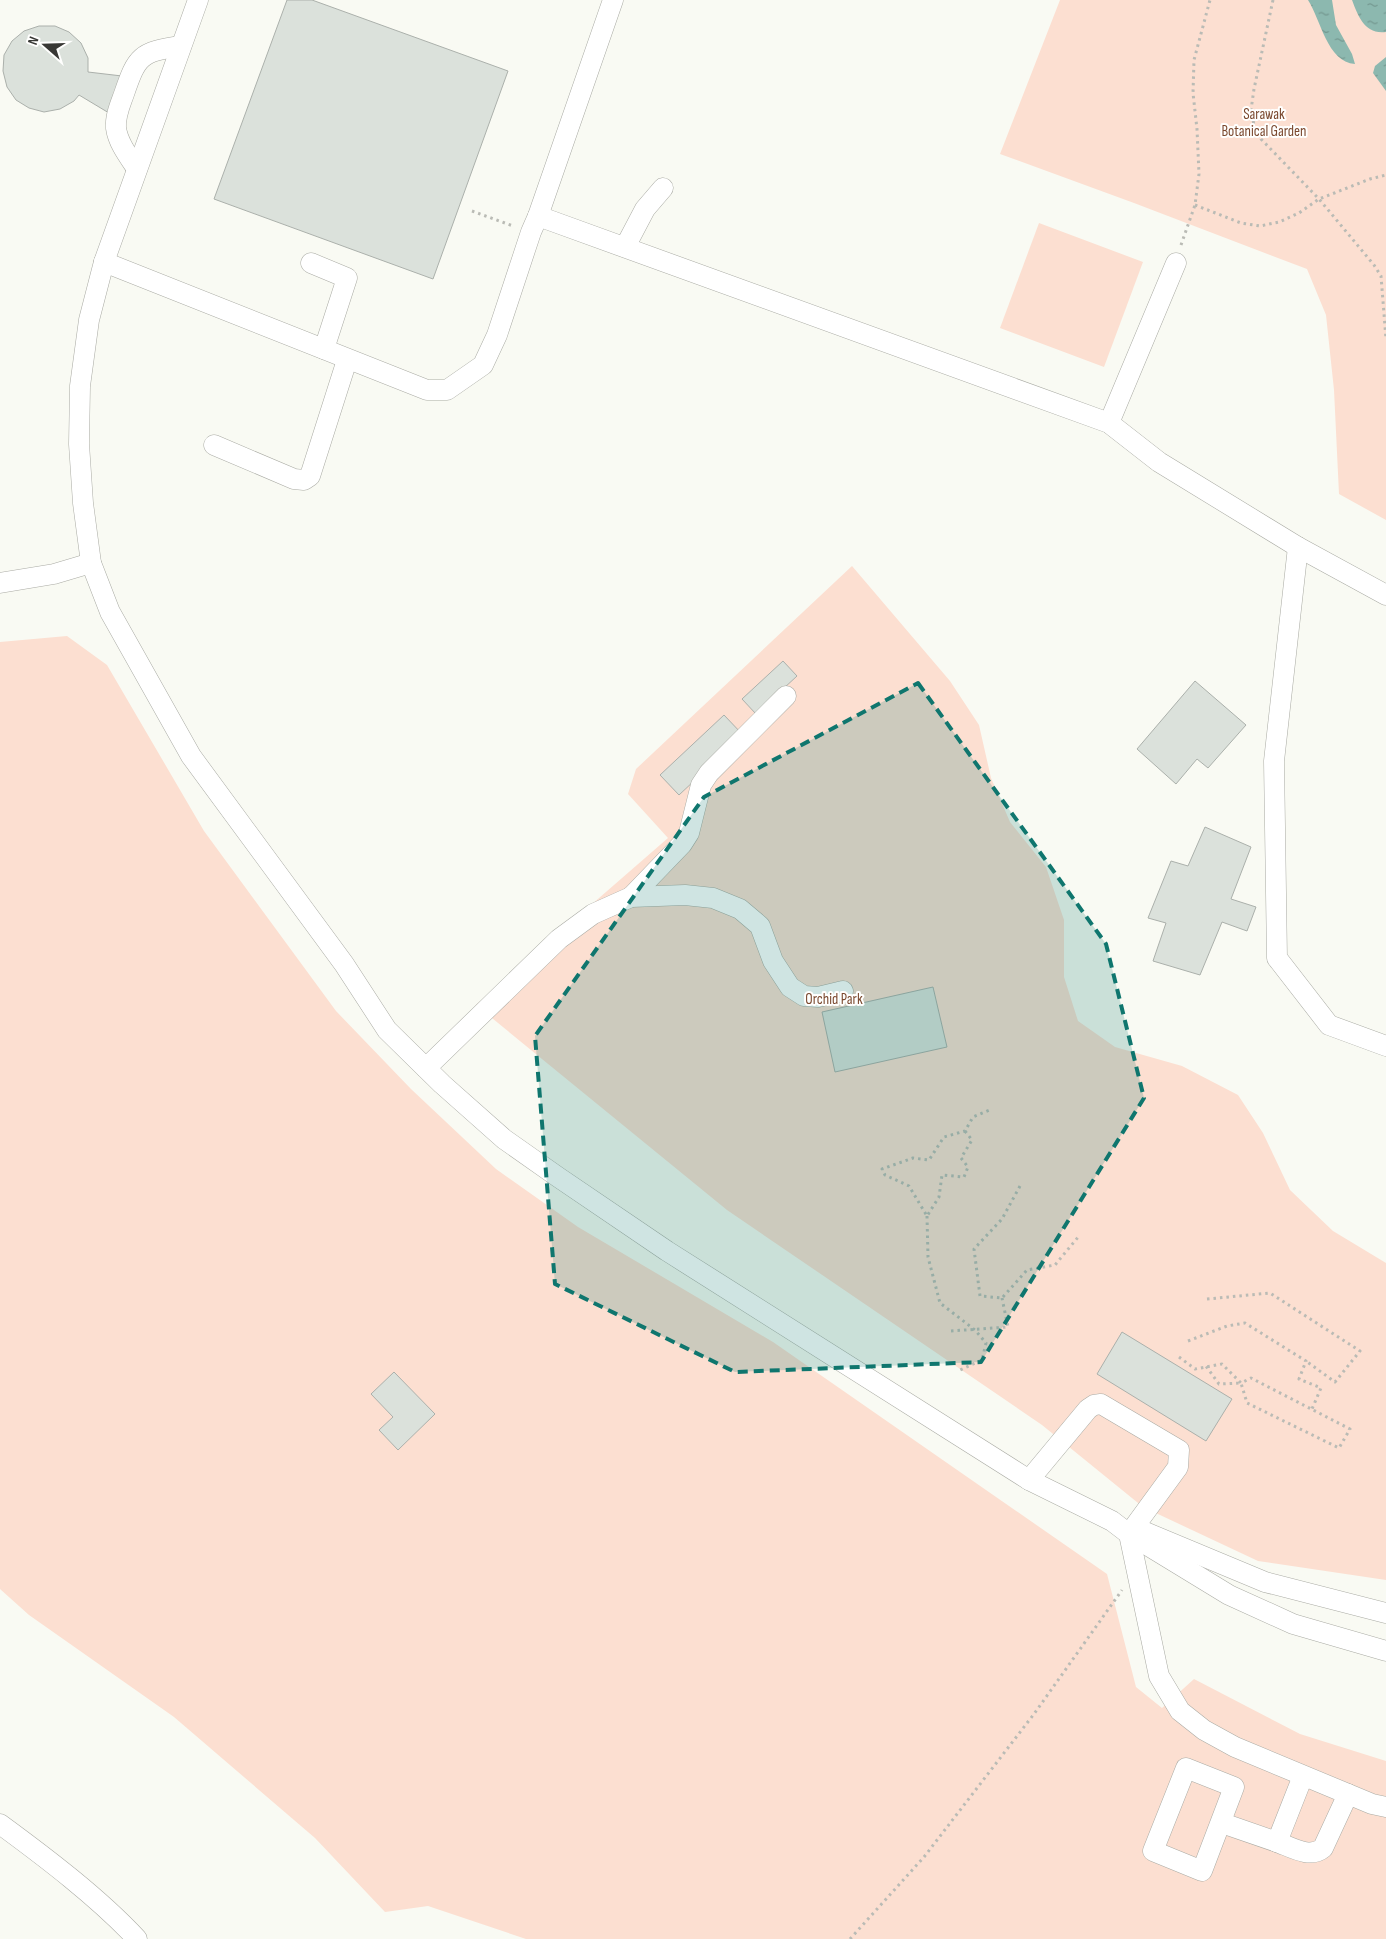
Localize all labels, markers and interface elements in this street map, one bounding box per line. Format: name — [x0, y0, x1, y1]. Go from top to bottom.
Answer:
north arrow — [20, 20, 70, 70]
text: N — [24, 34, 43, 47]
park label: Sarawak Botanical Garden — [1221, 105, 1307, 141]
park label: Orchid Park — [805, 990, 863, 1009]

